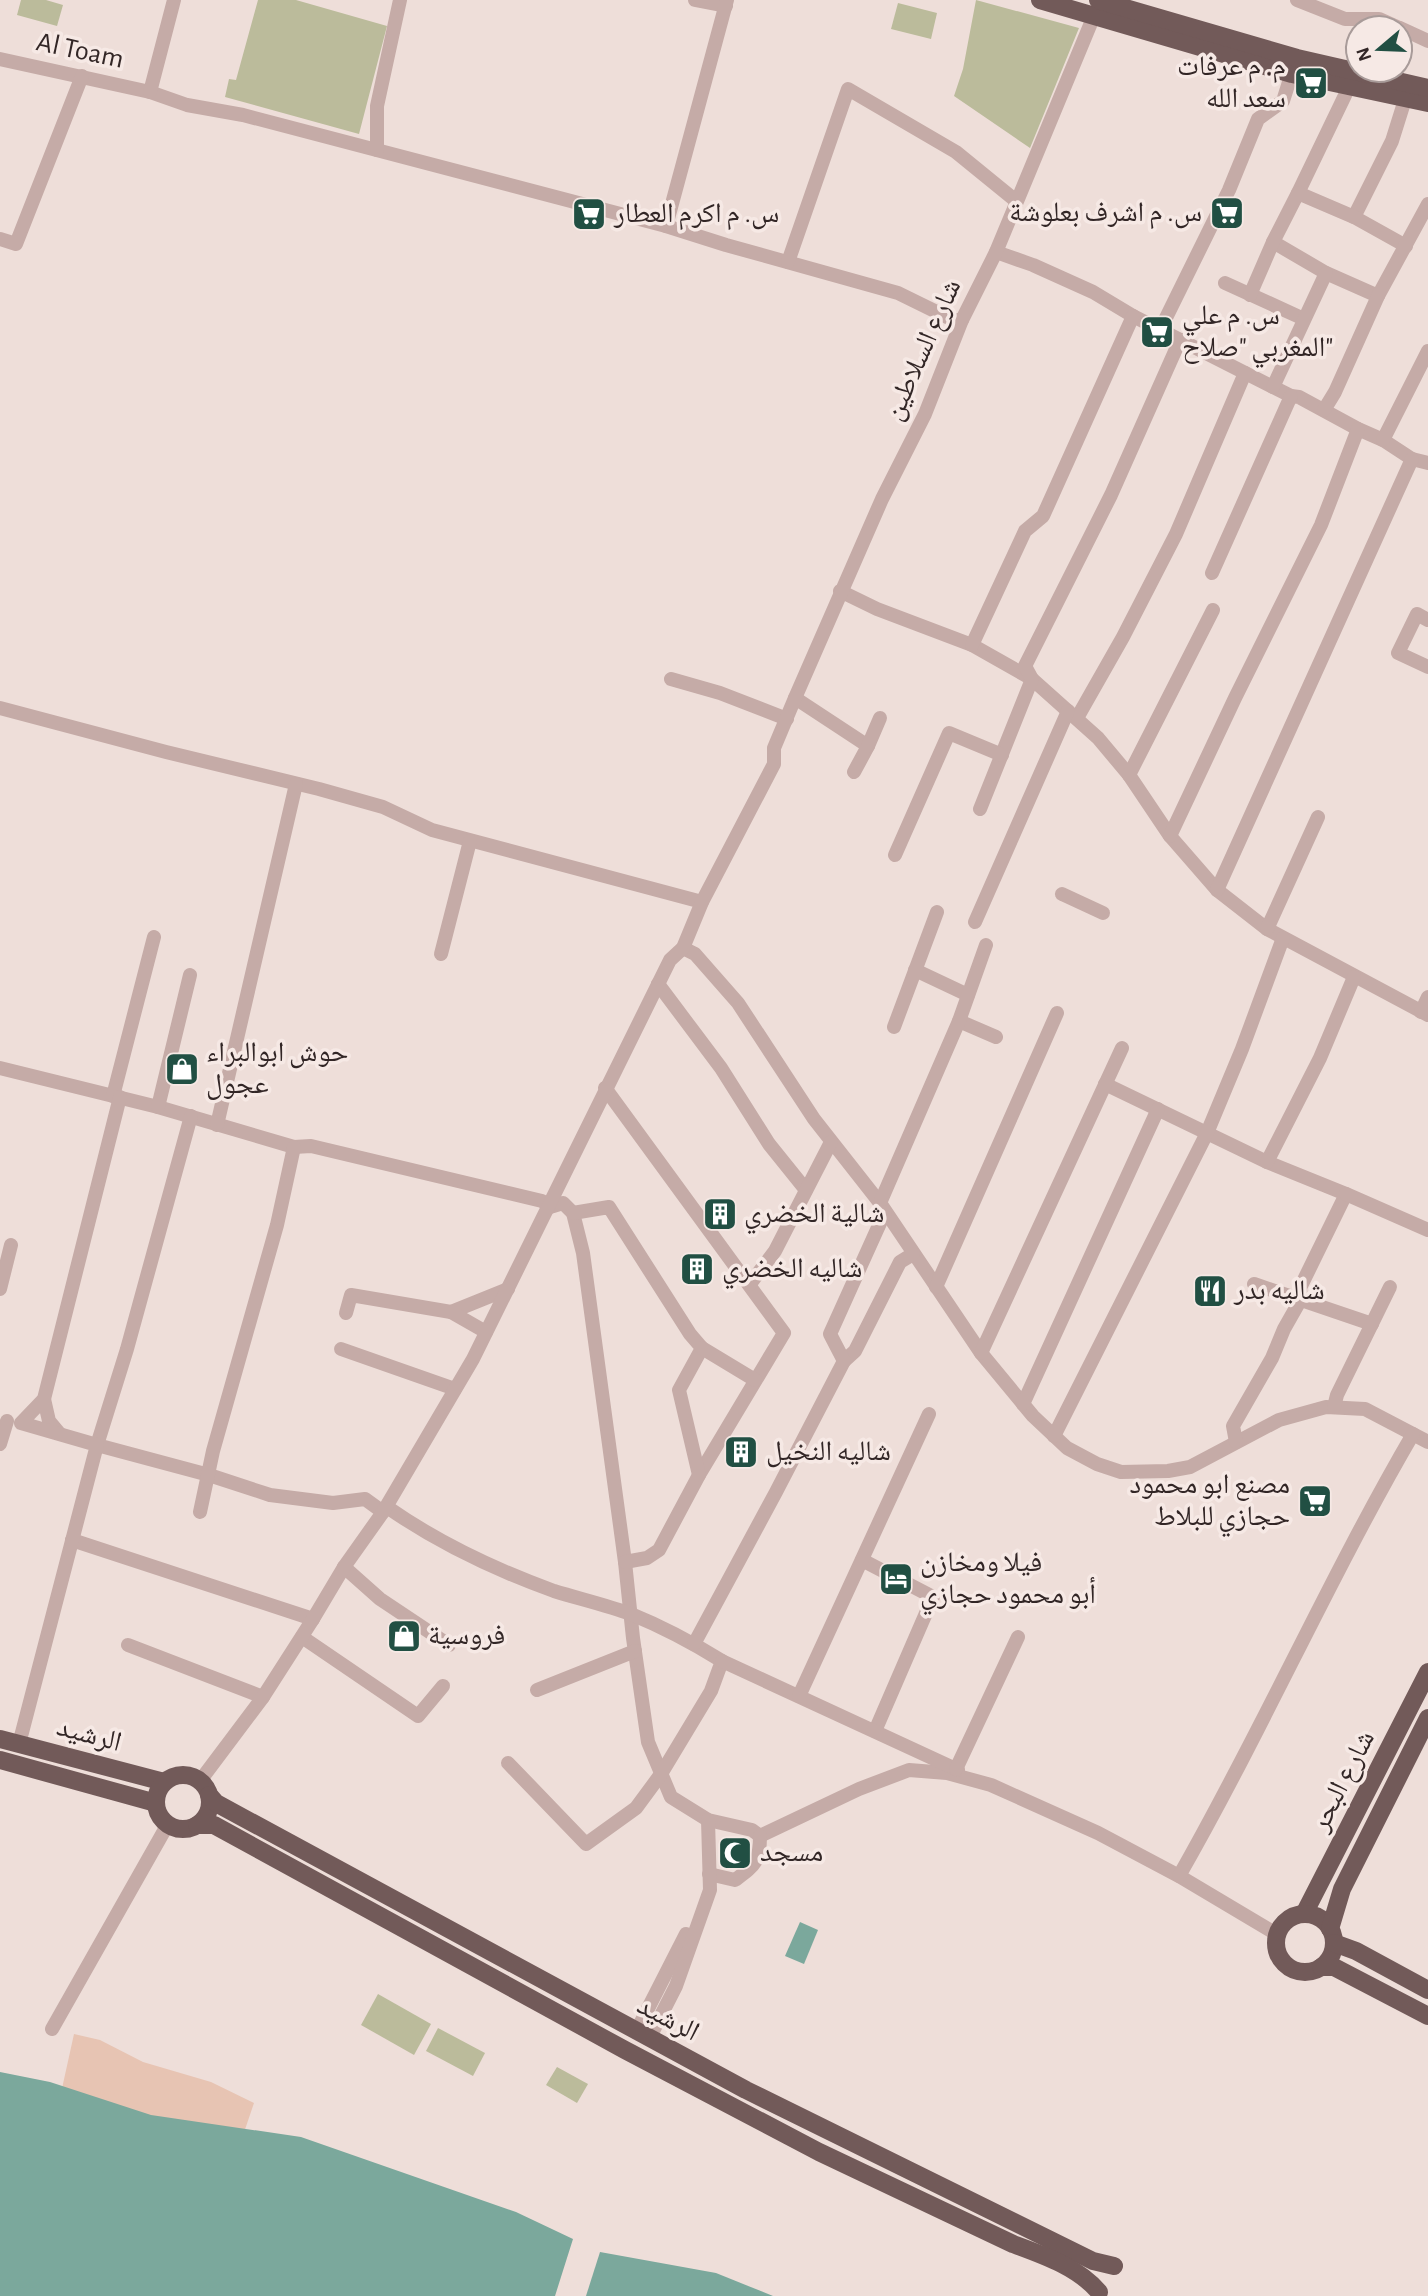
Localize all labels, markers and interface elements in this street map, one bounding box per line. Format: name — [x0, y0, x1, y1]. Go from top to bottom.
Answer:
north arrow — [1344, 14, 1414, 84]
street label: Al Toam — [34, 28, 126, 74]
text: N — [1353, 45, 1375, 63]
place label: م. م عرفات سعد الله — [1177, 53, 1286, 113]
supermarket icon: م. م عرفات سعد الله — [1292, 64, 1330, 102]
supermarket icon: س. م اشرف بعلوشة — [1208, 194, 1246, 232]
supermarket icon: س. م اكرم العطار — [570, 195, 608, 233]
place label: س. م اشرف بعلوشة — [1009, 199, 1202, 230]
place label: س. م اكرم العطار — [613, 200, 779, 231]
street label: شارع السلاطين — [879, 275, 968, 426]
place label: س. م علي المغربي "صلاح" — [1182, 302, 1333, 369]
supermarket icon: س. م علي المغربي "صلاح" — [1138, 313, 1176, 351]
place label: حوش ابوالبراء عجول — [206, 1039, 348, 1100]
shop icon: حوش ابوالبراء عجول — [163, 1050, 201, 1088]
building icon: شالية الخضري — [701, 1195, 739, 1233]
place label: شالية الخضري — [744, 1200, 884, 1235]
building icon: شاليه الخضري — [678, 1250, 716, 1288]
place label: شاليه الخضري — [722, 1255, 862, 1290]
restaurant icon: شاليه بدر — [1191, 1272, 1229, 1310]
place label: شاليه بدر — [1233, 1277, 1325, 1305]
building icon: شاليه النخيل — [722, 1433, 760, 1471]
place label: شاليه النخيل — [766, 1438, 891, 1468]
place label: مصنع ابو محمود حجازي للبلاط — [1130, 1471, 1290, 1538]
supermarket icon: مصنع ابو محمود حجازي للبلاط — [1296, 1482, 1334, 1520]
place label: فيلا ومخازن أبو محمود حجازي — [920, 1549, 1096, 1616]
hotel icon: فيلا ومخازن أبو محمود حجازي — [877, 1560, 915, 1598]
shop icon: فروسية — [385, 1617, 423, 1655]
place label: فروسية — [428, 1622, 505, 1650]
street label: الرشيد — [54, 1713, 124, 1757]
street label: شارع البحر — [1305, 1726, 1382, 1838]
mosque icon: مسجد — [716, 1834, 754, 1872]
place label: مسجد — [760, 1839, 823, 1867]
street label: الرشيد — [632, 1991, 704, 2047]

